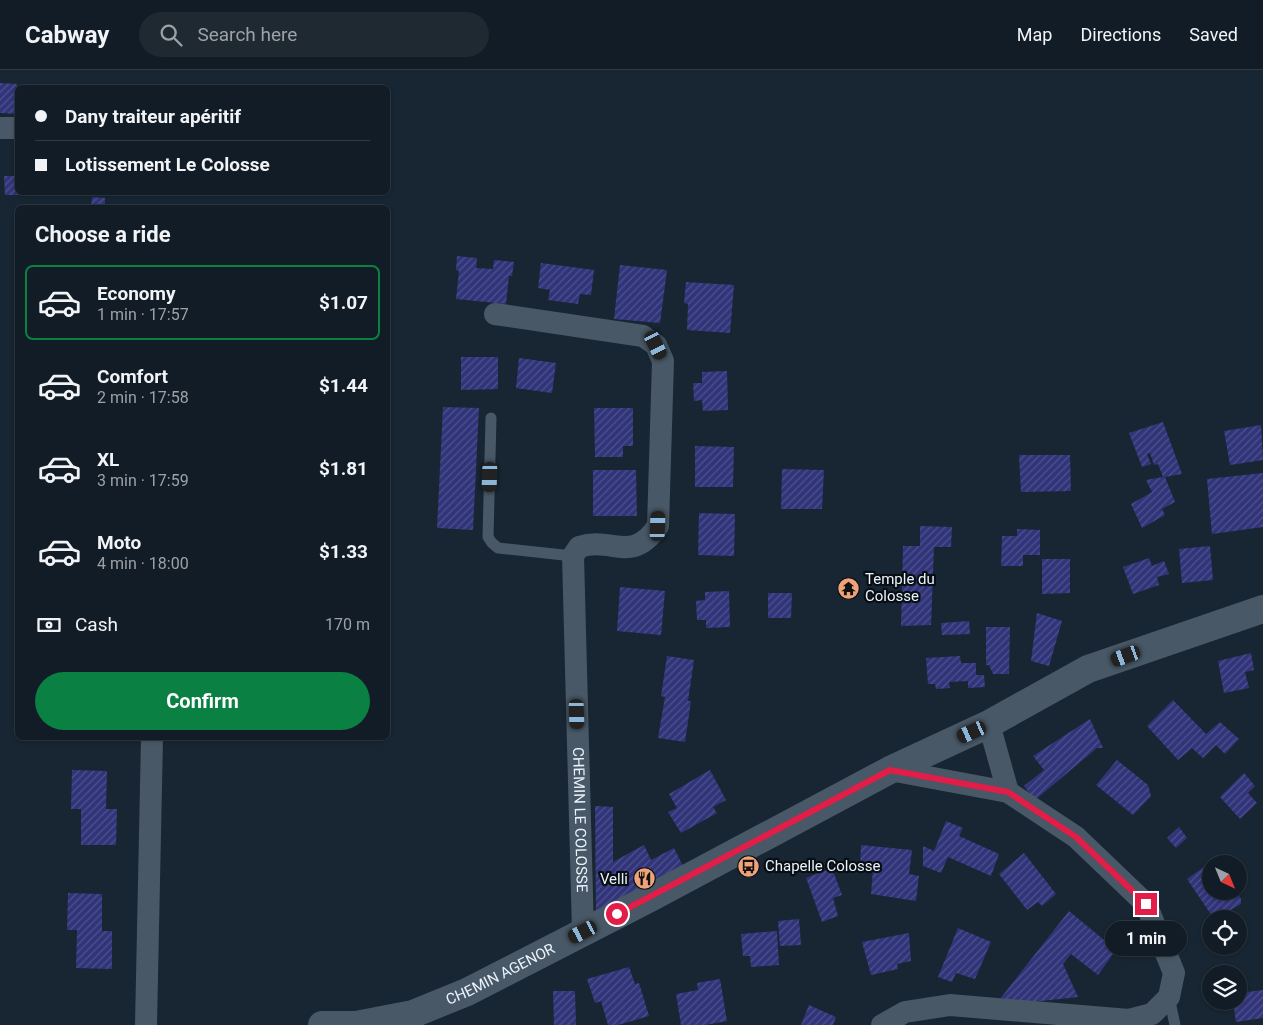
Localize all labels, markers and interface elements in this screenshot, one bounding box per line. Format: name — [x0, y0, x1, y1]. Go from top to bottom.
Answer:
search box — [139, 12, 489, 57]
text: Cabway — [25, 21, 109, 49]
icon: search — [157, 21, 185, 49]
text: Search here — [197, 23, 297, 46]
text: Map — [1017, 24, 1052, 45]
text: Directions — [1080, 24, 1161, 45]
text: Saved — [1189, 24, 1238, 45]
text: Dany traiteur apéritif — [65, 105, 241, 128]
text: Lotissement Le Colosse — [65, 153, 270, 176]
text: Choose a ride — [35, 222, 171, 247]
icon: car — [37, 280, 82, 325]
text: Economy — [97, 282, 176, 305]
text: $1.07 — [319, 291, 368, 314]
text: 1 min · 17:57 — [97, 305, 189, 324]
car — [642, 328, 669, 362]
icon: car — [37, 363, 82, 408]
text: Comfort — [97, 365, 168, 388]
text: $1.44 — [319, 374, 368, 397]
text: 2 min · 17:58 — [97, 388, 189, 407]
icon: car — [37, 446, 82, 491]
text: XL — [97, 448, 119, 471]
text: $1.81 — [319, 457, 368, 480]
car — [481, 462, 498, 492]
text: 3 min · 17:59 — [97, 471, 189, 490]
car — [649, 511, 666, 541]
icon: car — [37, 529, 82, 574]
text: Moto — [97, 531, 141, 554]
text: $1.33 — [319, 540, 368, 563]
text: 4 min · 18:00 — [97, 554, 189, 573]
place label: Temple du Colosse — [865, 570, 935, 605]
temple icon: Temple du Colosse — [837, 576, 861, 600]
icon: cash — [35, 611, 63, 639]
text: Cash — [75, 613, 118, 636]
text: 170 m — [325, 615, 370, 634]
car — [1109, 644, 1142, 668]
button: Confirm — [35, 672, 370, 730]
car — [568, 699, 585, 729]
car — [955, 719, 988, 745]
street label: CHEMIN LE COLOSSE — [569, 747, 591, 893]
bus stop icon: Chapelle Colosse — [737, 854, 761, 878]
north arrow — [1202, 855, 1248, 900]
map controls — [1202, 855, 1247, 1010]
place label: Chapelle Colosse — [765, 857, 881, 875]
restaurant icon: Velli — [632, 867, 656, 891]
place label: Velli — [600, 870, 628, 888]
route end — [1135, 893, 1157, 915]
route start — [606, 903, 628, 925]
button: locate — [1202, 910, 1247, 955]
car — [566, 919, 599, 945]
callout: 1 min — [1105, 922, 1187, 956]
text: 1 min — [1126, 929, 1166, 948]
street label: CHEMIN AGENOR — [443, 940, 558, 1009]
button: layers — [1202, 965, 1247, 1010]

